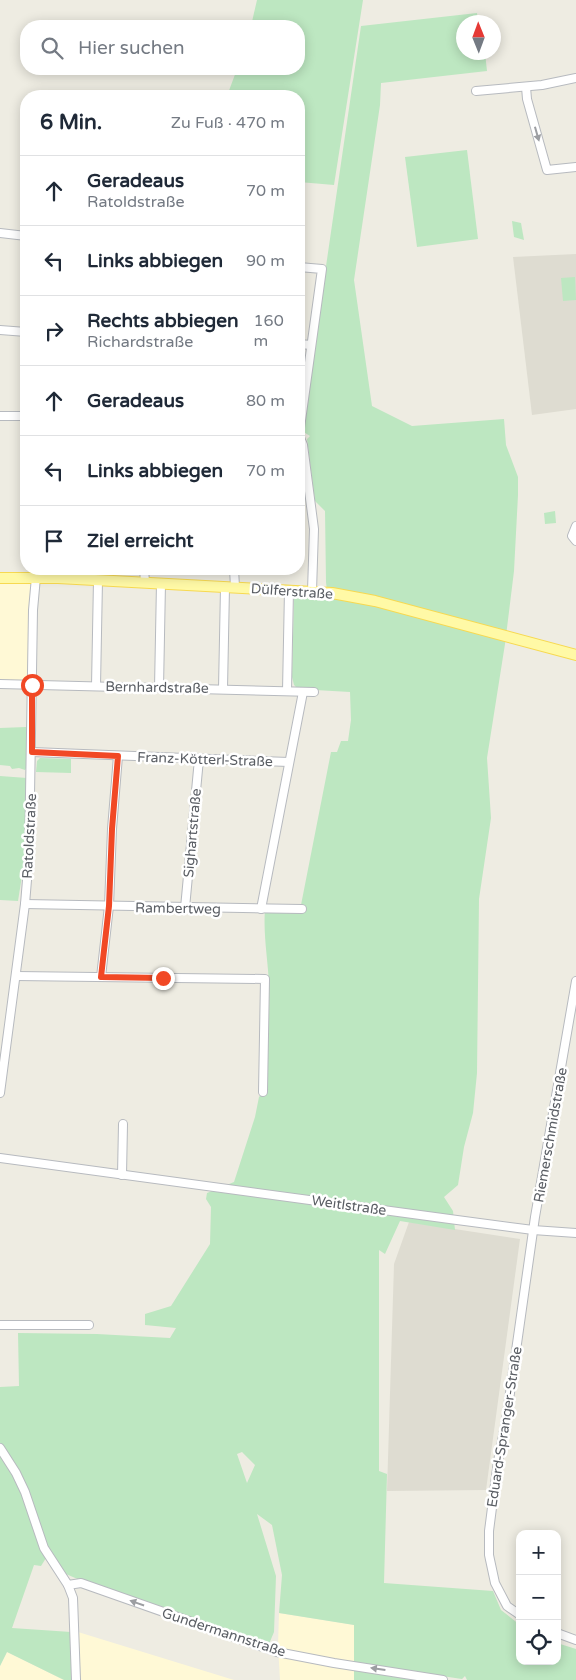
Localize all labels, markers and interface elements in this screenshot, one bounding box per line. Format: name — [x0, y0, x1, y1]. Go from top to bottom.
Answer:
north arrow — [456, 15, 501, 60]
search box — [20, 20, 305, 75]
icon: search — [38, 34, 66, 62]
text: Hier suchen — [78, 37, 185, 59]
text: 6 Min. — [40, 110, 102, 135]
text: Zu Fuß · 470 m — [171, 113, 285, 133]
one-way arrow — [534, 127, 542, 142]
text: Geradeaus — [87, 170, 184, 192]
icon: ahead — [40, 177, 68, 205]
text: 70 m — [246, 181, 285, 201]
text: Ratoldstraße — [87, 192, 185, 212]
icon: left — [40, 247, 68, 275]
text: Links abbiegen — [87, 250, 223, 272]
text: 90 m — [246, 251, 285, 271]
text: Rechts abbiegen — [87, 310, 239, 332]
text: 160 m — [254, 311, 284, 351]
icon: right — [40, 317, 68, 345]
text: Richardstraße — [87, 332, 193, 352]
icon: ahead — [40, 387, 68, 415]
text: Geradeaus — [87, 390, 184, 412]
text: 80 m — [246, 391, 285, 411]
icon: left — [40, 457, 68, 485]
text: Links abbiegen — [87, 460, 223, 482]
text: 70 m — [246, 461, 285, 481]
icon: arrive — [40, 527, 68, 555]
text: Ziel erreicht — [87, 530, 194, 552]
street label: Dülferstraße — [250, 580, 334, 603]
route start — [21, 674, 44, 697]
street label: Bernhardstraße — [105, 678, 209, 697]
street label: Franz-Kötterl-Straße — [137, 749, 273, 770]
street label: Sighartstraße — [180, 788, 205, 878]
street label: Ratoldstraße — [19, 793, 40, 879]
street label: Rambertweg — [135, 899, 221, 918]
route end — [152, 967, 175, 990]
street label: Riemerschmidstraße — [530, 1066, 571, 1204]
street label: Weitlstraße — [310, 1192, 388, 1219]
street label: Eduard-Spranger-Straße — [483, 1345, 526, 1509]
map controls — [516, 1530, 561, 1665]
button: + — [516, 1530, 561, 1575]
button: − — [516, 1575, 561, 1620]
one-way arrow — [130, 1599, 145, 1606]
street label: Gundermannstraße — [160, 1604, 288, 1661]
button: locate — [516, 1620, 561, 1665]
one-way arrow — [369, 1665, 385, 1673]

